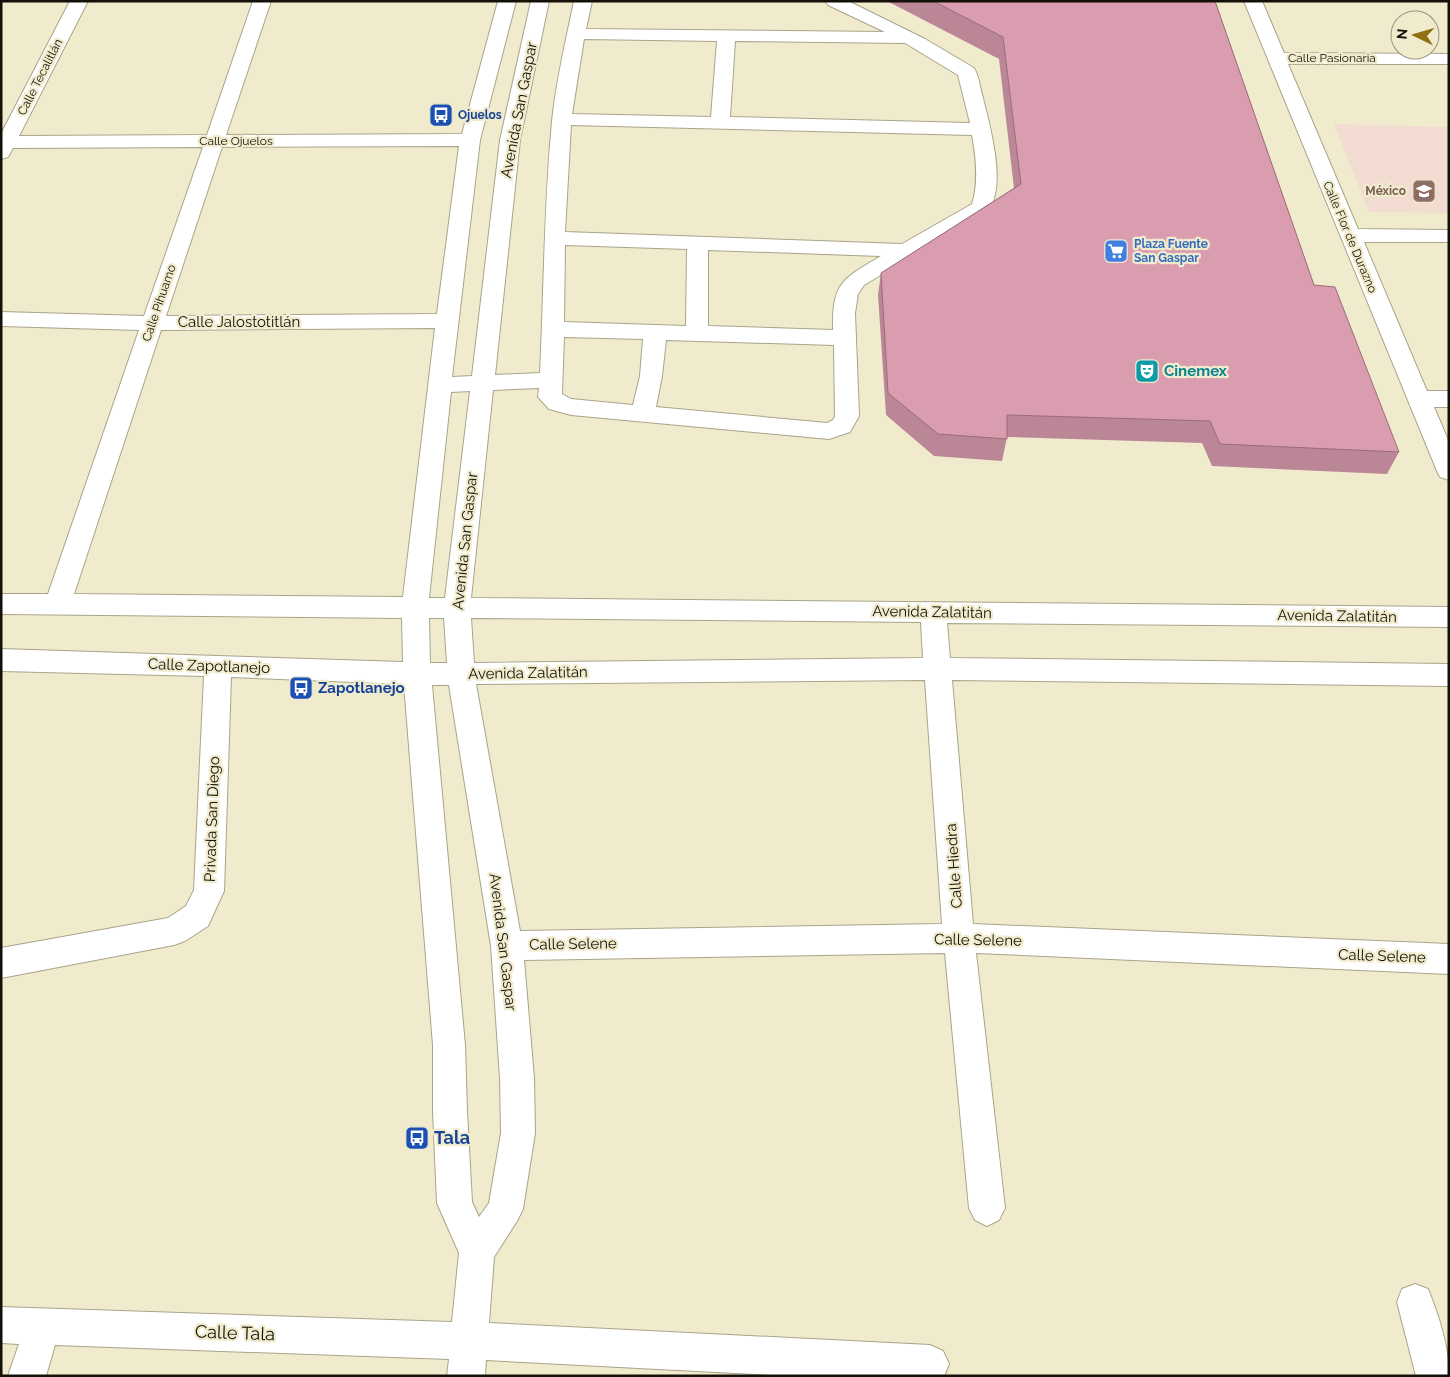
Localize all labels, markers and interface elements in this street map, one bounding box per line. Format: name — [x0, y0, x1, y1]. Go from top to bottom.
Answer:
north arrow — [1390, 10, 1440, 60]
text: N — [1394, 28, 1410, 40]
street label: Calle Tecalitlán — [15, 36, 65, 118]
street label: Avenida San Gaspar — [497, 40, 541, 180]
street label: Calle Pasionaria — [1288, 51, 1376, 65]
bus stop icon: Ojuelos — [428, 102, 454, 128]
place label: Ojuelos — [458, 108, 502, 122]
street label: Calle Ojuelos — [199, 134, 273, 148]
school or university icon: México — [1411, 178, 1437, 204]
street label: Calle Flor de Durazno — [1320, 179, 1380, 295]
place label: México — [1365, 184, 1406, 198]
place label: Plaza Fuente San Gaspar — [1134, 237, 1208, 265]
supermarket icon: Plaza Fuente San Gaspar — [1103, 238, 1129, 264]
street label: Calle Pihuamo — [139, 263, 179, 343]
street label: Calle Jalostotitlán — [178, 313, 300, 331]
theatre icon: Cinemex — [1134, 358, 1160, 384]
place label: Cinemex — [1164, 362, 1227, 380]
street label: Avenida San Gaspar — [449, 471, 481, 611]
street label: Avenida Zalatitán — [872, 602, 992, 622]
street label: Avenida Zalatitán — [1277, 606, 1397, 626]
street label: Calle Zapotlanejo — [148, 655, 270, 677]
street label: Avenida Zalatitán — [468, 663, 588, 683]
bus stop icon: Zapotlanejo — [288, 675, 314, 701]
place label: Zapotlanejo — [318, 679, 405, 697]
street label: Privada San Diego — [201, 756, 223, 882]
street label: Calle Hiedra — [942, 823, 966, 909]
street label: Avenida San Gaspar — [486, 872, 520, 1012]
street label: Calle Selene — [934, 930, 1022, 950]
street label: Calle Selene — [529, 934, 617, 954]
street label: Calle Selene — [1338, 945, 1426, 967]
bus stop icon: Tala — [404, 1125, 430, 1151]
place label: Tala — [434, 1127, 470, 1148]
street label: Calle Tala — [195, 1321, 275, 1344]

